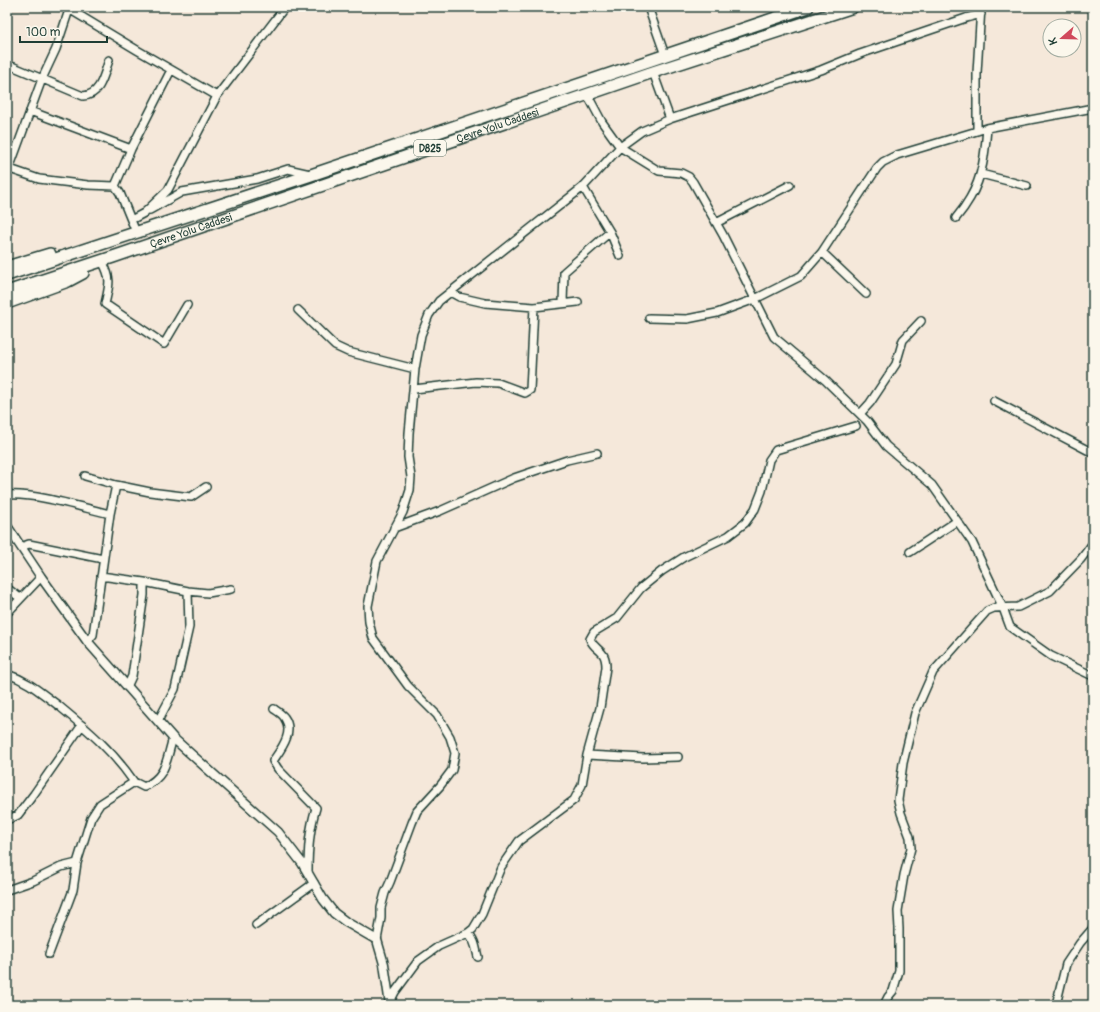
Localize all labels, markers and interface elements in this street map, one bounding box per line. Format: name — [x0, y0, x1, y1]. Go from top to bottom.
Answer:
scale bar — [20, 18, 107, 44]
north arrow — [1042, 18, 1082, 58]
text: 100 m — [26, 25, 61, 40]
text: K — [1046, 36, 1060, 47]
street label: Çevre Yolu Caddesi — [455, 106, 540, 146]
road number: D825 — [414, 140, 446, 156]
street label: Çevre Yolu Caddesi — [148, 211, 234, 251]

